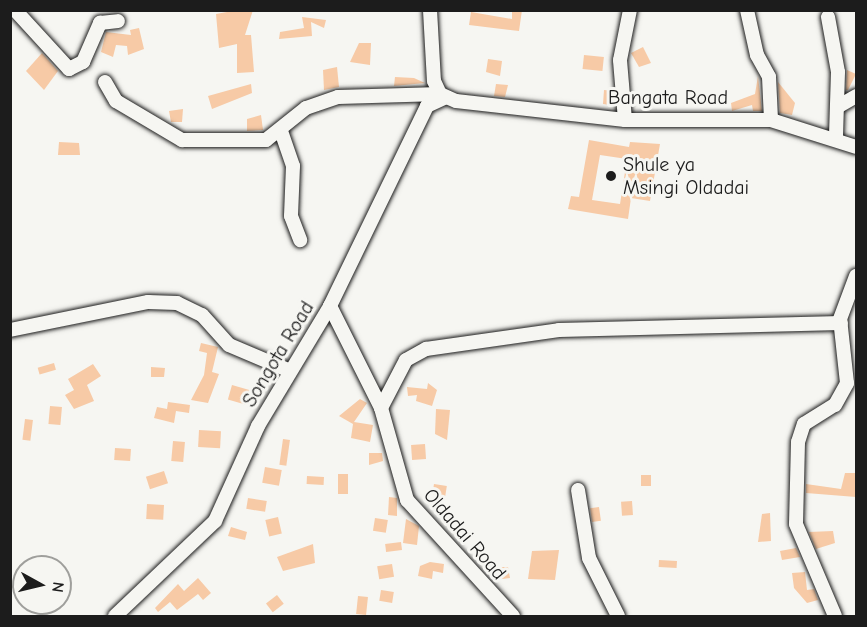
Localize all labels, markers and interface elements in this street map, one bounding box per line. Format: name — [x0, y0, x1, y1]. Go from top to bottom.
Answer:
street label: Bangata Road — [608, 85, 728, 109]
place label: Shule ya Msingi Oldadai — [623, 152, 749, 199]
marker: Shule ya Msingi Oldadai — [604, 169, 618, 183]
street label: Songota Road — [237, 297, 319, 411]
street label: Oldadai Road — [419, 483, 511, 585]
north arrow — [12, 555, 72, 615]
text: N — [48, 581, 67, 594]

